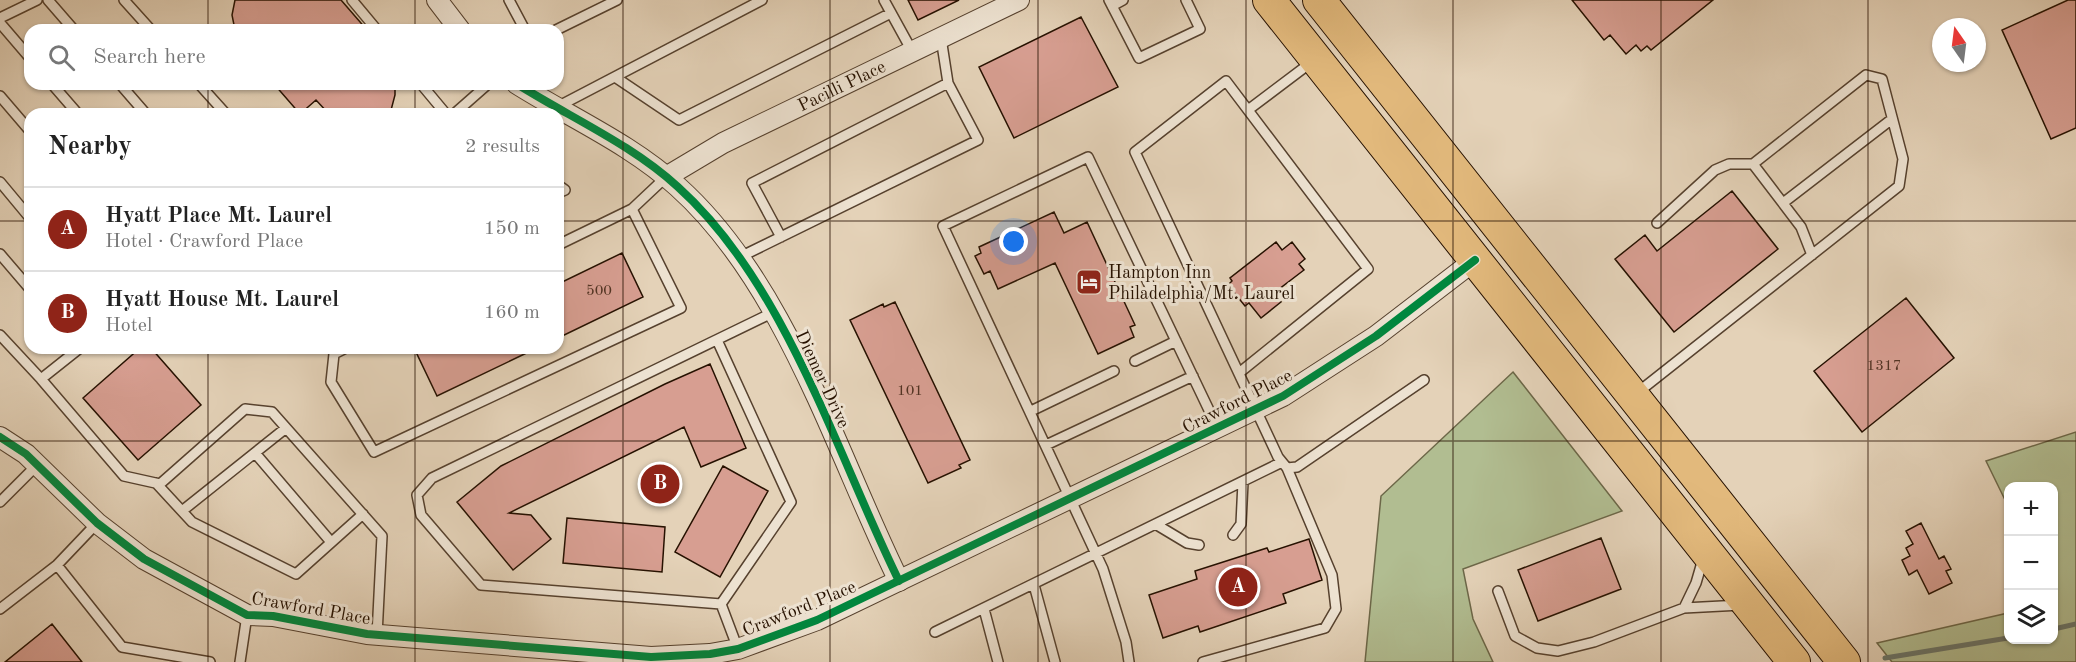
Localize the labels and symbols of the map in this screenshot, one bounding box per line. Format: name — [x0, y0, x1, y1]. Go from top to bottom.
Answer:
north arrow — [1932, 18, 1986, 72]
street label: Pacilli Place — [795, 58, 889, 115]
your location — [999, 227, 1028, 256]
place label: Hampton Inn Philadelphia/Mt. Laurel — [1108, 264, 1295, 303]
hotel icon: Hampton Inn Philadelphia/Mt. Laurel — [1074, 267, 1104, 297]
house number: 500 — [586, 284, 612, 299]
street label: Diemer Drive — [792, 328, 853, 431]
house number: 1317 — [1867, 359, 1901, 374]
street label: Crawford Place — [1180, 366, 1295, 437]
house number: 101 — [897, 384, 923, 399]
pin: B — [640, 462, 680, 506]
pin: A — [1218, 564, 1258, 610]
street label: Crawford Place — [740, 578, 859, 640]
street label: Crawford Place — [250, 590, 372, 628]

